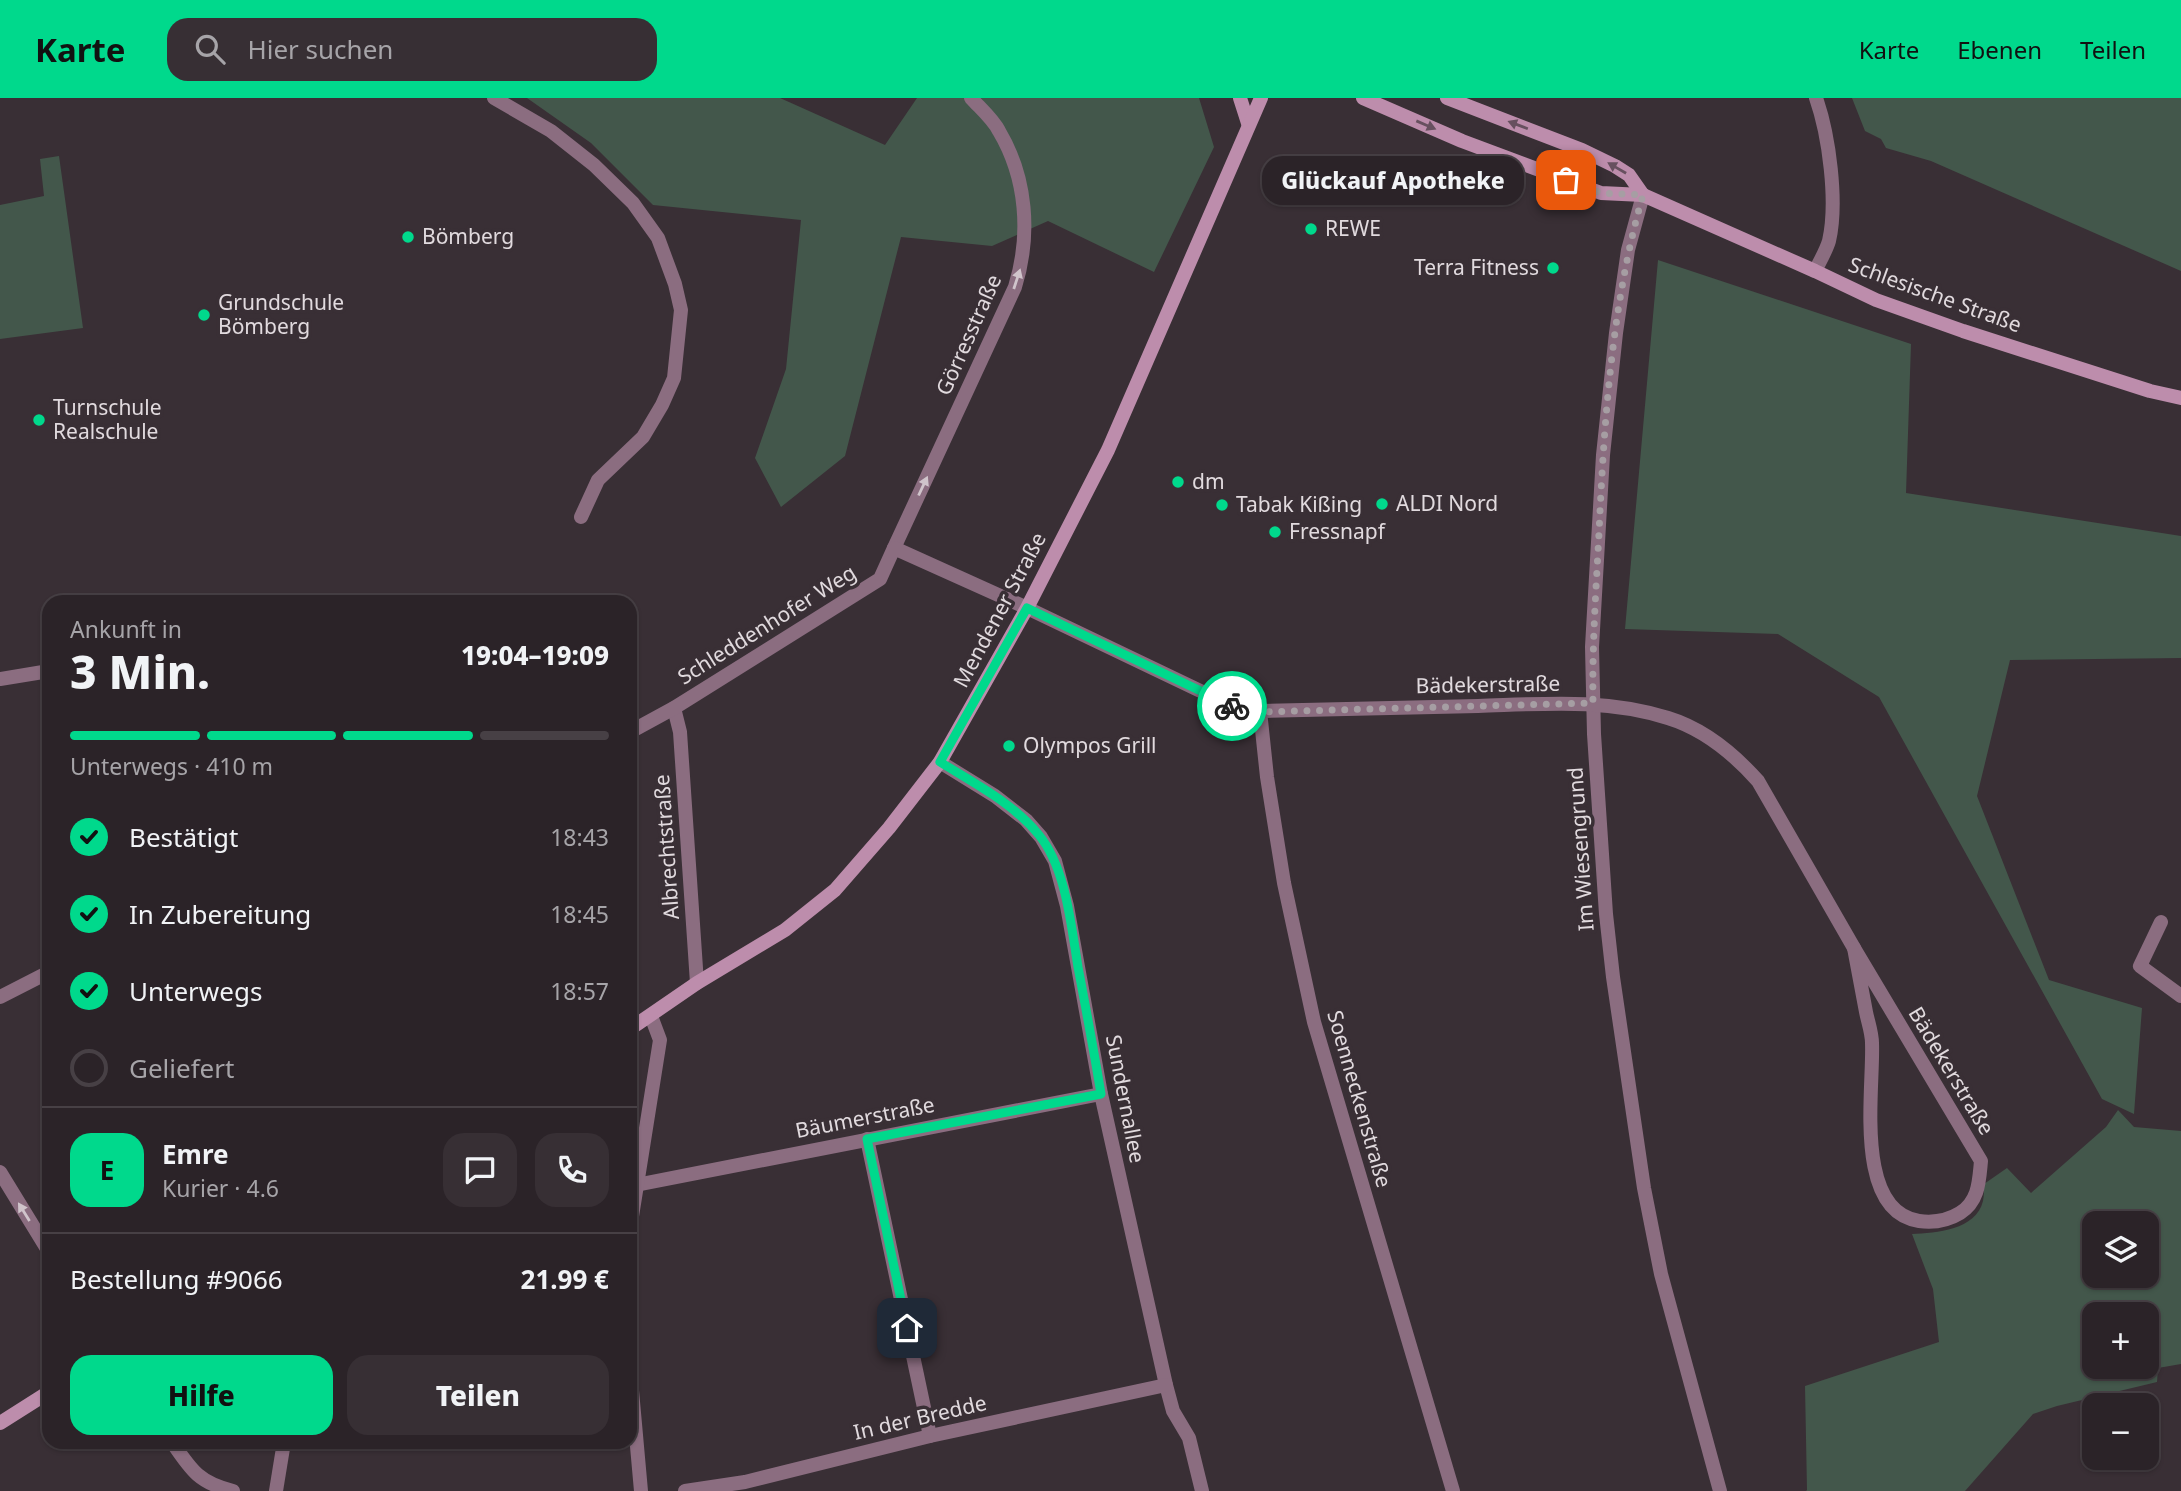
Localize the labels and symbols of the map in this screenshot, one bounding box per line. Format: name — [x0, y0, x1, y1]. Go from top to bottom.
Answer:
one-way arrow — [1416, 119, 1436, 131]
one-way arrow — [1508, 120, 1529, 131]
pin — [1536, 150, 1596, 210]
callout: Glückauf Apotheke — [1262, 155, 1524, 204]
one-way arrow — [1607, 161, 1626, 174]
place label: REWE — [1325, 214, 1381, 242]
marker: REWE — [1303, 221, 1319, 237]
place label: Bömberg — [422, 222, 514, 250]
marker: Bömberg — [400, 229, 416, 245]
street label: Schlesische Straße — [1845, 250, 2026, 338]
place label: Terra Fitness — [1414, 253, 1539, 281]
marker: Terra Fitness — [1545, 260, 1561, 276]
one-way arrow — [1012, 269, 1023, 290]
street label: Görresstraße — [929, 270, 1007, 399]
place label: Grundschule Bömberg — [218, 288, 344, 340]
marker: Grundschule Bömberg — [196, 307, 212, 323]
place label: Turnschule Realschule — [53, 393, 162, 445]
marker: Turnschule Realschule — [31, 412, 47, 428]
place label: dm — [1192, 467, 1225, 495]
marker: dm — [1170, 474, 1186, 490]
one-way arrow — [917, 476, 929, 496]
place label: ALDI Nord — [1396, 489, 1498, 517]
place label: Tabak Kißing — [1236, 490, 1362, 518]
marker: ALDI Nord — [1374, 496, 1390, 512]
marker: Tabak Kißing — [1214, 497, 1230, 513]
place label: Fressnapf — [1289, 517, 1387, 545]
marker: Fressnapf — [1267, 524, 1283, 540]
street label: Mendener Straße — [946, 527, 1052, 692]
street label: Schleddenhofer Weg — [672, 558, 861, 690]
street label: Bädekerstraße — [1415, 669, 1561, 699]
courier — [1197, 671, 1267, 741]
place label: Olympos Grill — [1023, 731, 1157, 759]
marker: Olympos Grill — [1001, 738, 1017, 754]
street label: Im Wiesengrund — [1560, 766, 1600, 932]
street label: Albrechtstraße — [647, 774, 685, 921]
street label: Bädekerstraße — [1903, 1001, 2001, 1140]
street label: Soenneckenstraße — [1321, 1007, 1399, 1190]
street label: Sundernallee — [1100, 1032, 1152, 1165]
street label: Bäumerstraße — [793, 1090, 937, 1144]
one-way arrow — [18, 1202, 31, 1222]
pin — [877, 1298, 937, 1358]
street label: In der Bredde — [850, 1388, 989, 1446]

